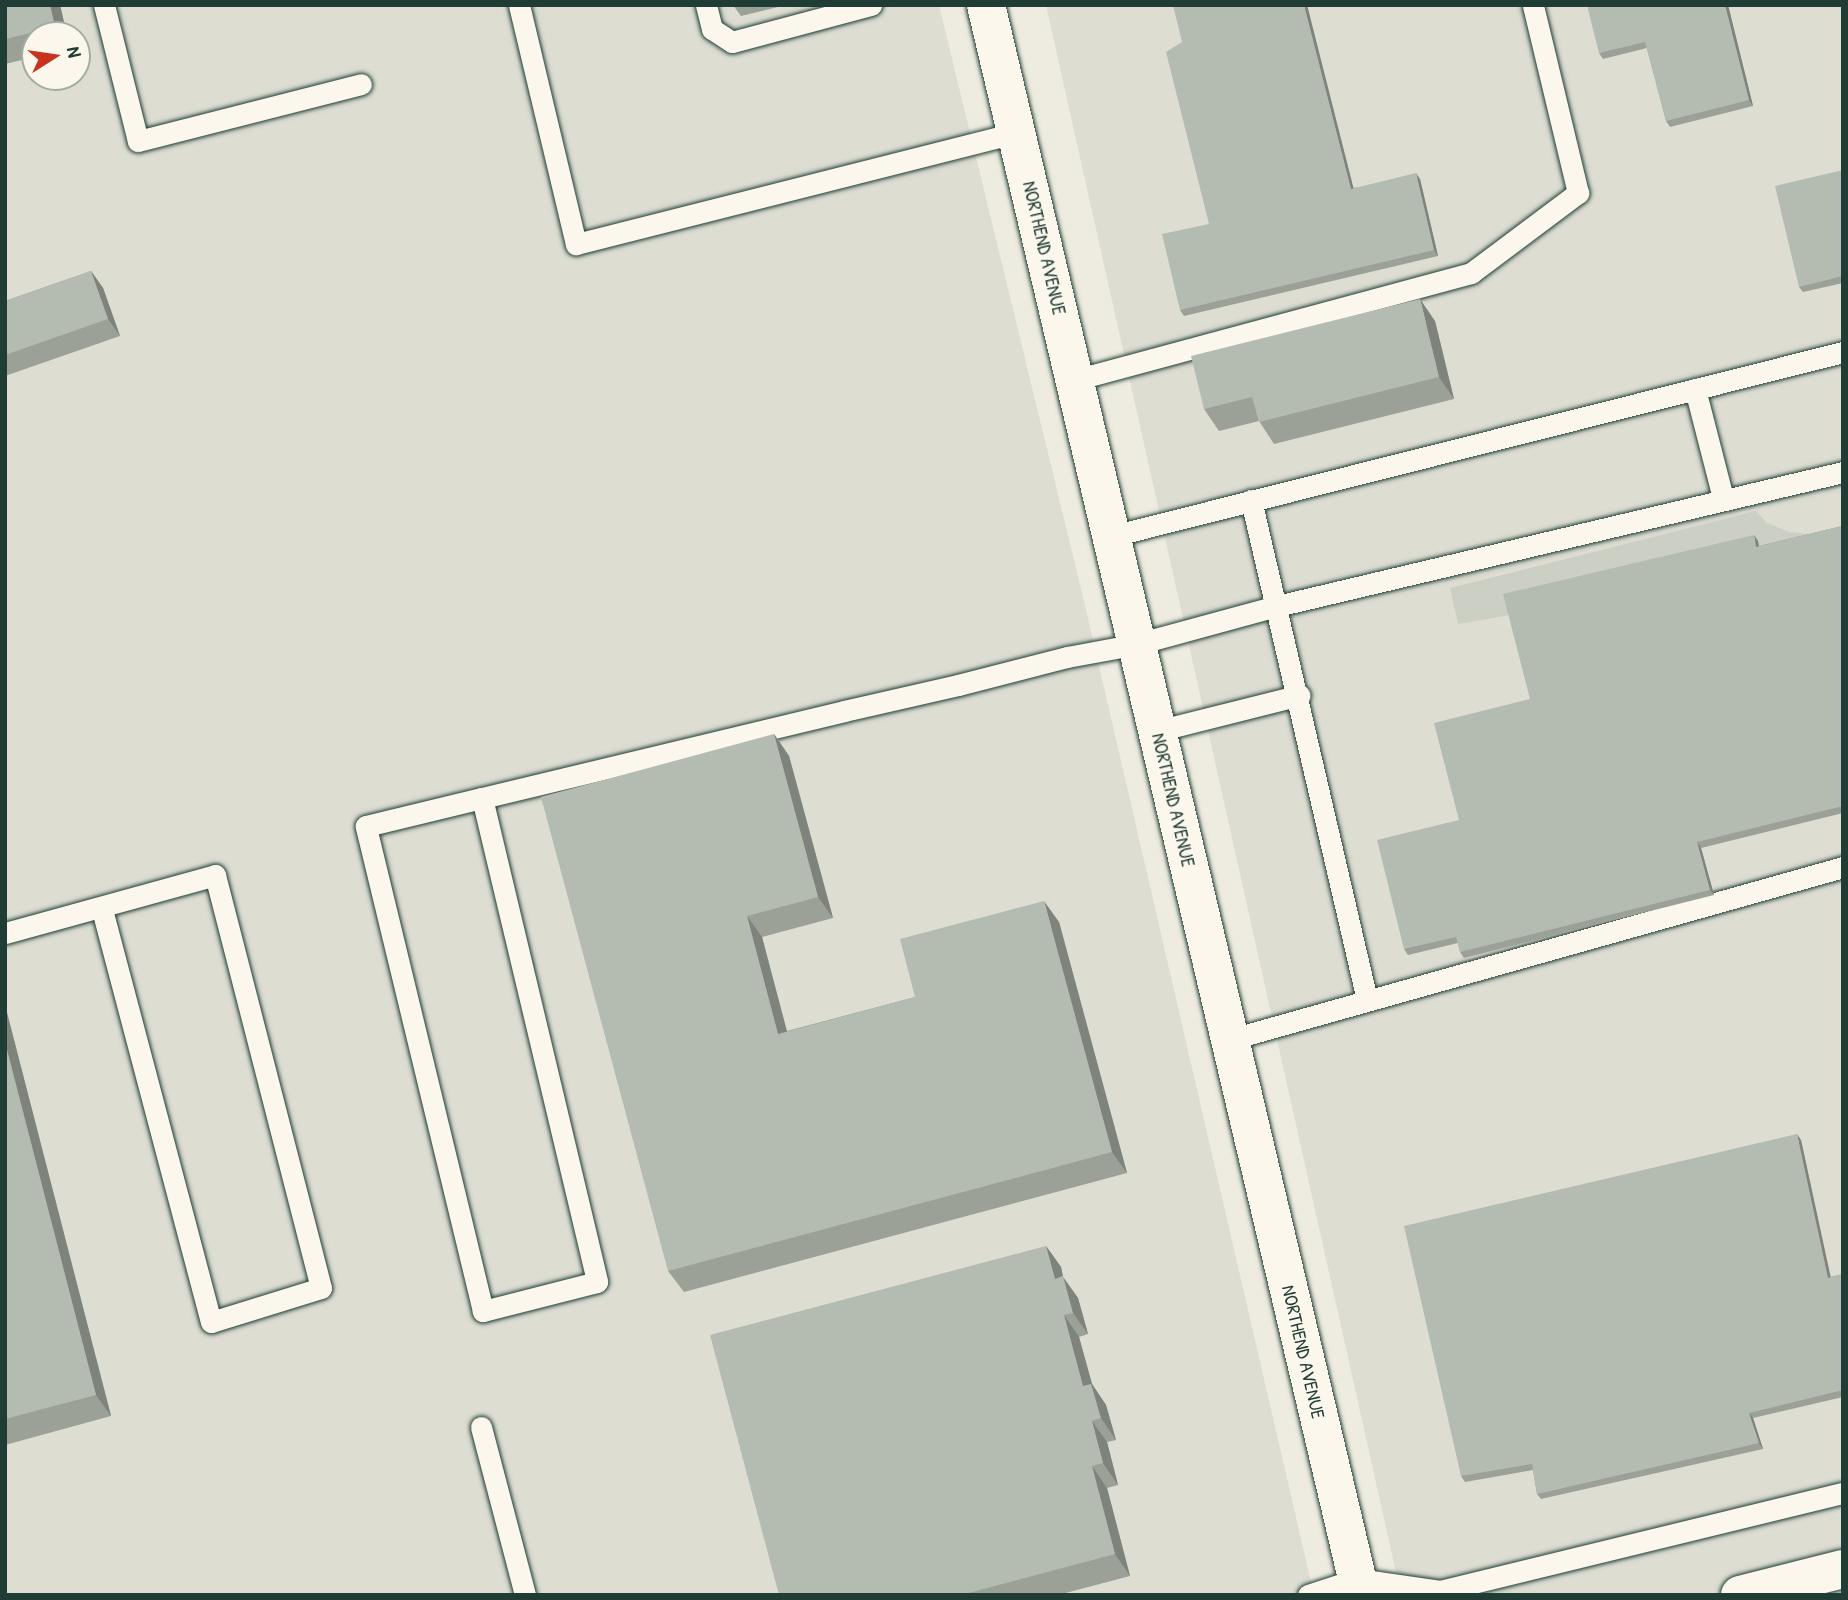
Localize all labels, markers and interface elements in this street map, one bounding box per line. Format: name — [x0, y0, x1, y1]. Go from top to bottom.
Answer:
north arrow — [21, 21, 91, 91]
text: N — [61, 44, 88, 60]
street label: NORTHEND AVENUE — [1018, 179, 1070, 317]
street label: NORTHEND AVENUE — [1147, 731, 1199, 869]
street label: NORTHEND AVENUE — [1277, 1283, 1329, 1421]

